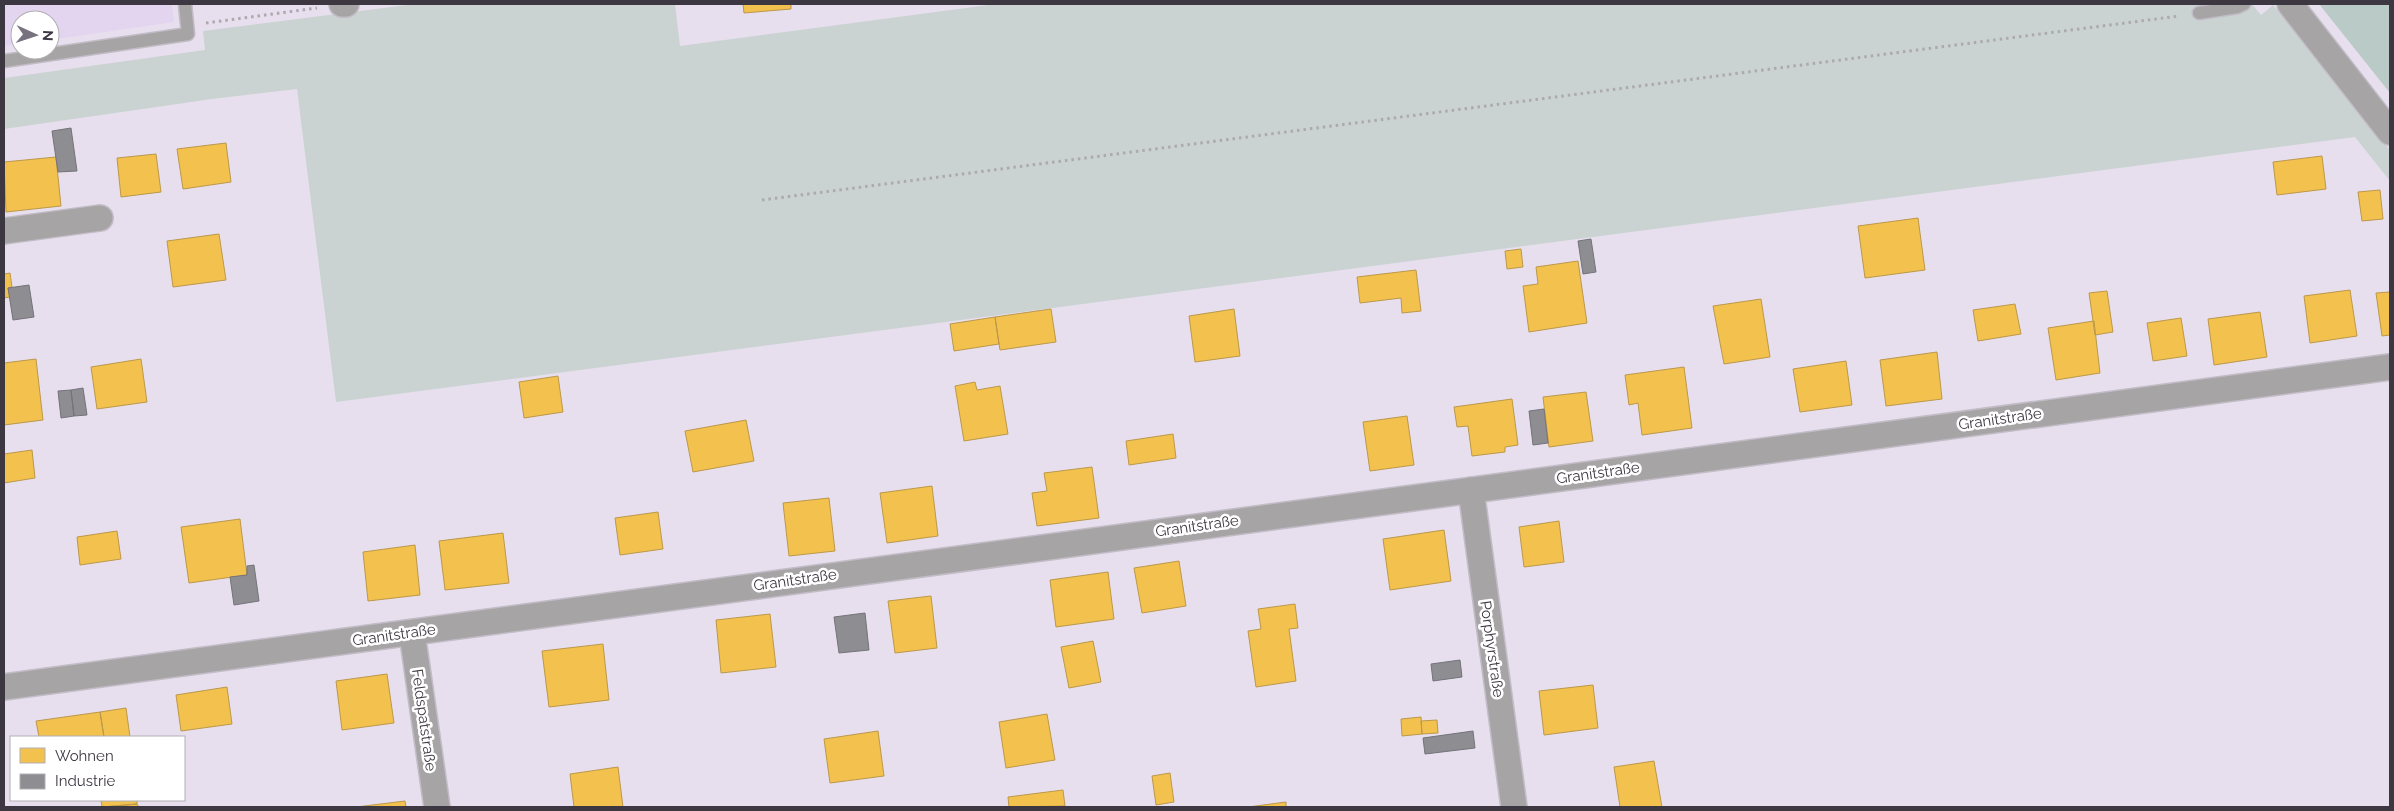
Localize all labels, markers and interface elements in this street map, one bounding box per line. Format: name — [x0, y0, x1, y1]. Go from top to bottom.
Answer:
north arrow — [10, 10, 60, 60]
text: N — [40, 30, 56, 41]
street label: Granitstraße — [1957, 404, 2043, 434]
street label: Granitstraße — [1555, 458, 1641, 488]
street label: Granitstraße — [1154, 511, 1240, 541]
street label: Granitstraße — [752, 565, 838, 595]
street label: Porphyrstraße — [1476, 600, 1508, 699]
street label: Granitstraße — [351, 620, 437, 650]
street label: Feldspatstraße — [408, 668, 440, 772]
legend — [10, 736, 185, 801]
text: Wohnen — [55, 747, 114, 765]
text: Industrie — [55, 772, 116, 790]

